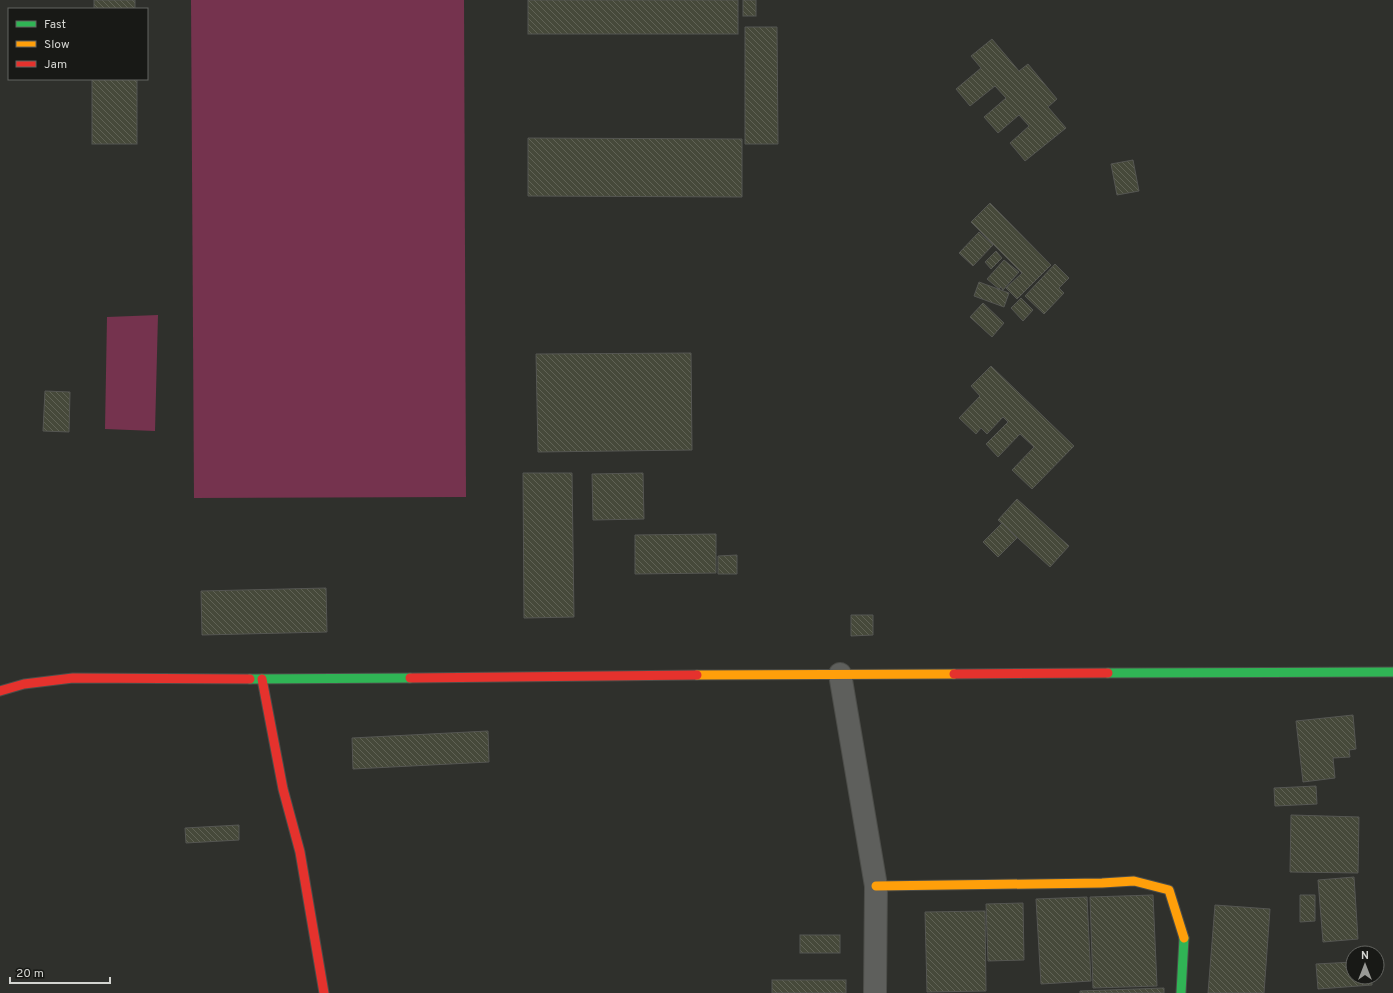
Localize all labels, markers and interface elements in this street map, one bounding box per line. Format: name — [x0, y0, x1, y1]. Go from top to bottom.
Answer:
legend — [8, 8, 148, 80]
text: Fast — [44, 17, 66, 33]
text: Slow — [44, 37, 70, 53]
text: Jam — [44, 57, 67, 73]
north arrow — [1345, 945, 1385, 985]
text: N — [1361, 949, 1369, 963]
scale bar — [10, 959, 110, 985]
text: 20 m — [16, 966, 44, 982]

